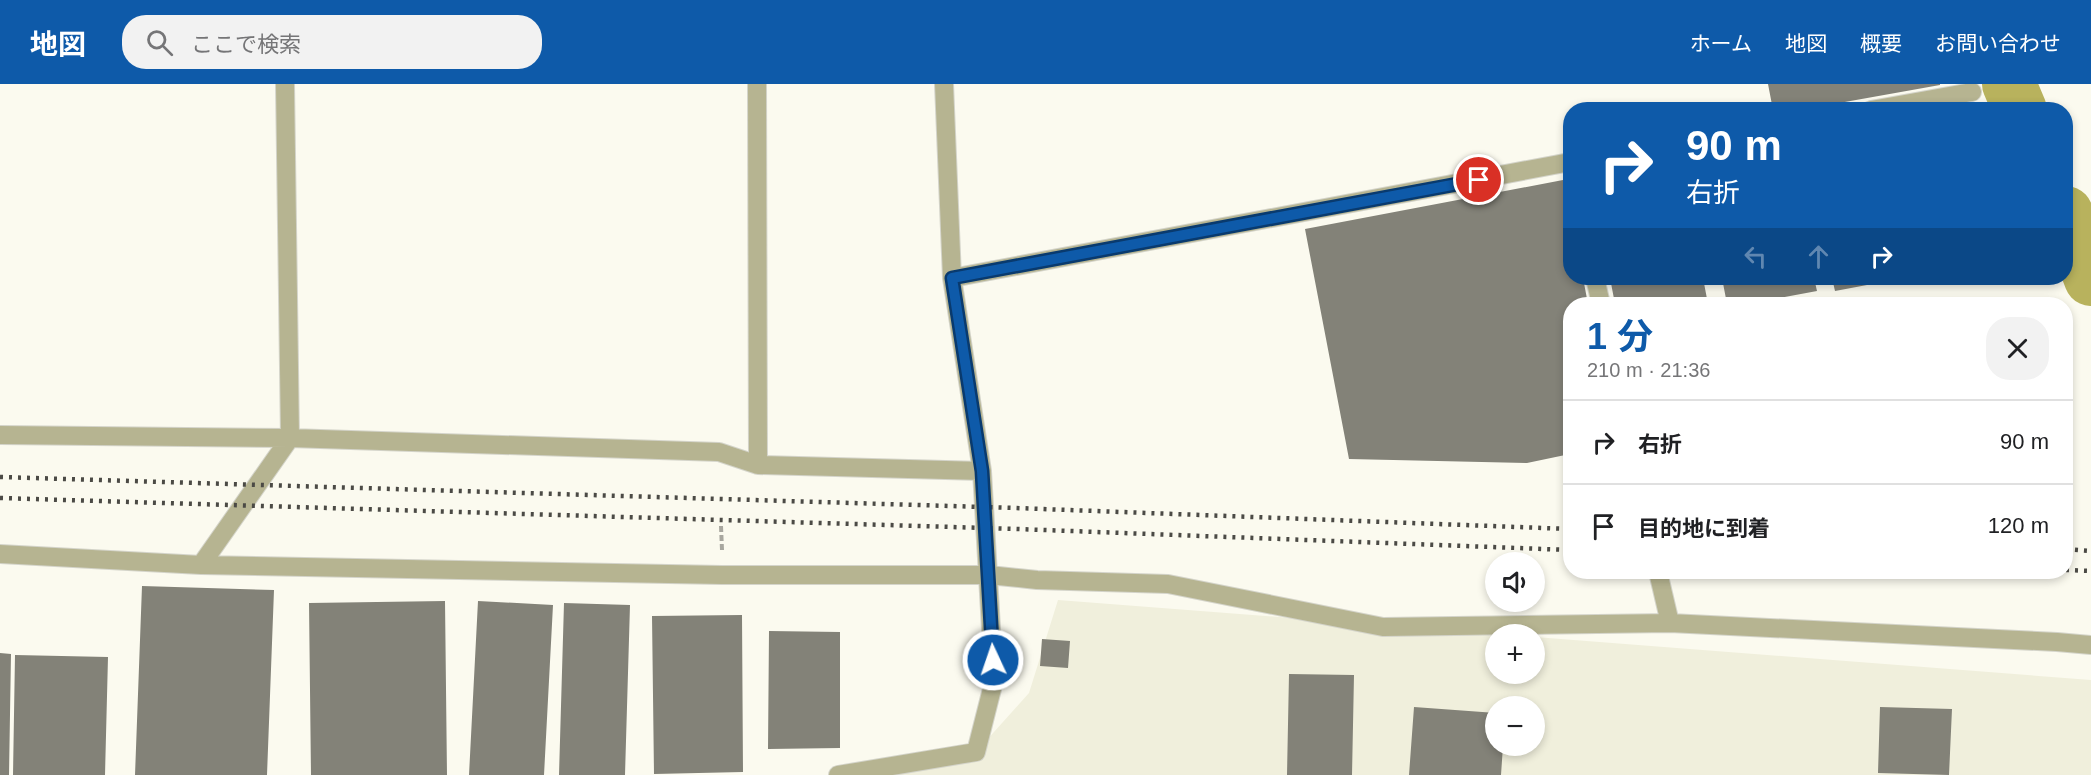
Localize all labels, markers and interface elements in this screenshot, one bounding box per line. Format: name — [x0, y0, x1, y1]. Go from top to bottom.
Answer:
search box — [122, 15, 542, 69]
icon: search — [143, 26, 176, 59]
text: 地図 — [30, 29, 86, 60]
text: ここで検索 — [191, 32, 301, 57]
text: ホーム — [1690, 32, 1752, 55]
text: 地図 — [1785, 32, 1827, 55]
text: 概要 — [1860, 32, 1902, 55]
text: お問い合わせ — [1935, 32, 2061, 55]
text: 90 m — [1686, 122, 1782, 169]
icon: right — [1587, 126, 1665, 204]
pin — [1453, 154, 1504, 205]
icon: arrive — [1462, 163, 1495, 196]
text: 右折 — [1686, 178, 1740, 208]
icon: left — [1739, 240, 1772, 273]
icon: ahead — [1802, 240, 1835, 273]
icon: right — [1865, 240, 1898, 273]
text: 1 分 — [1587, 316, 1653, 357]
button: close — [1986, 317, 2049, 380]
text: 210 m · 21:36 — [1587, 359, 1710, 381]
icon: right — [1587, 426, 1620, 459]
text: 90 m — [2000, 429, 2049, 454]
text: 右折 — [1638, 432, 1682, 457]
icon: arrive — [1587, 510, 1620, 543]
text: 120 m — [1988, 513, 2049, 538]
text: 目的地に到着 — [1638, 516, 1770, 541]
map controls — [1485, 552, 1545, 756]
button: sound — [1485, 552, 1545, 612]
button: + — [1485, 624, 1545, 684]
position arrow — [961, 628, 1025, 692]
button: − — [1485, 696, 1545, 756]

